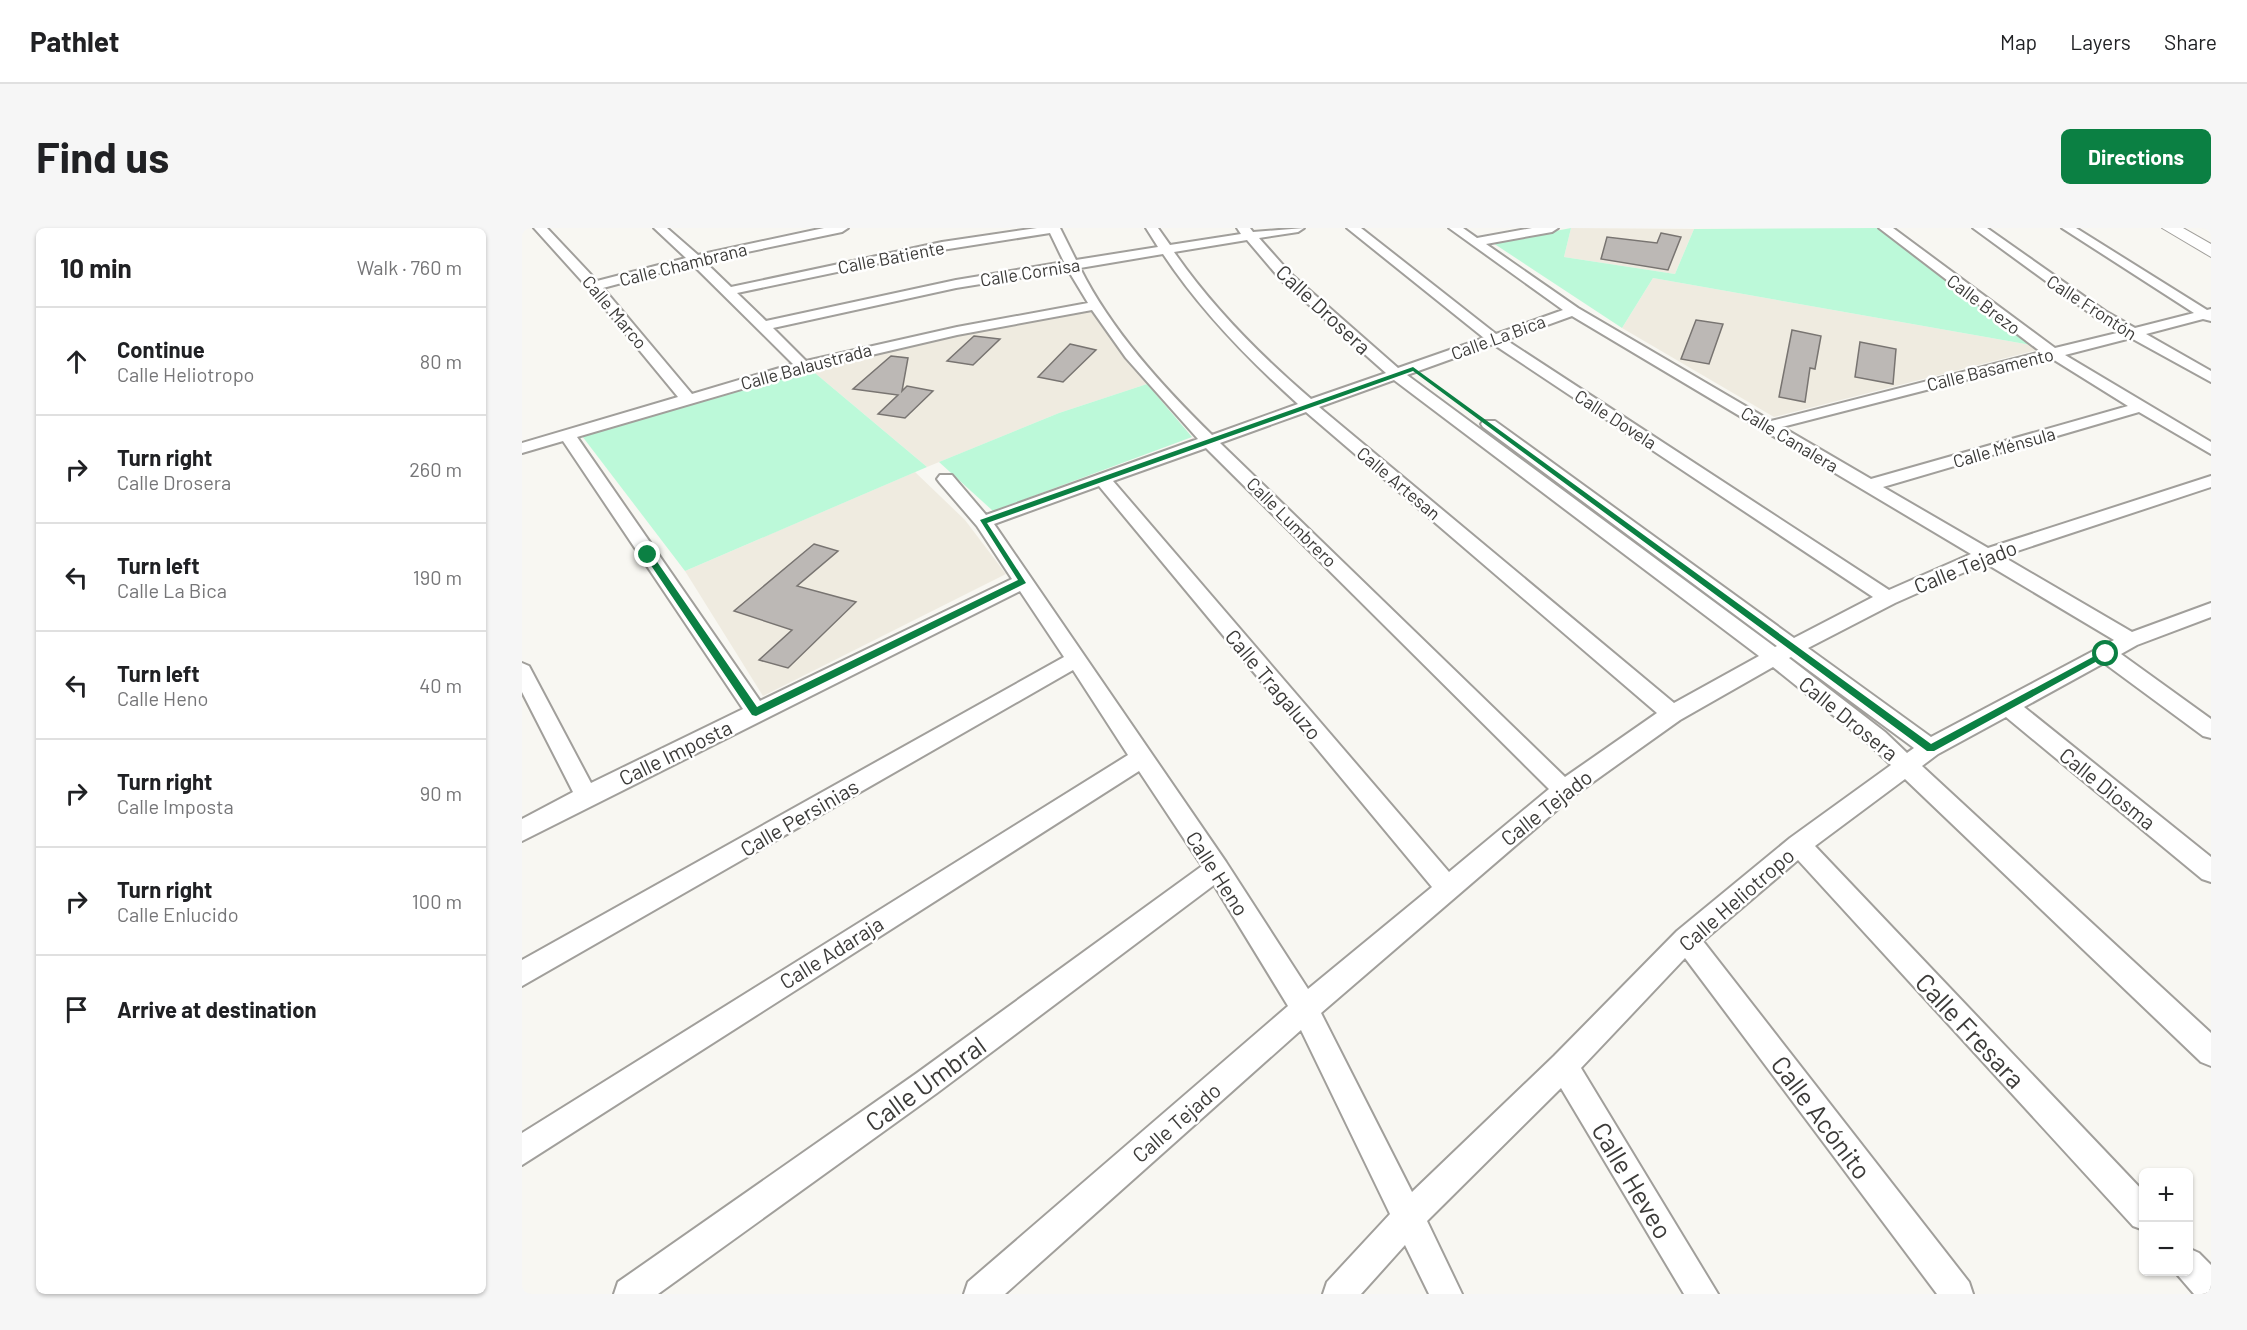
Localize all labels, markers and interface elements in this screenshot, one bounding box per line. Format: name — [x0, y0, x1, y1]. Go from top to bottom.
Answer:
text: Pathlet — [30, 24, 119, 58]
text: Map — [2000, 29, 2037, 54]
text: Layers — [2070, 29, 2131, 54]
text: Share — [2164, 29, 2217, 54]
button: Directions — [2061, 129, 2211, 184]
text: Find us — [36, 131, 169, 181]
street label: Calle Batiente — [836, 236, 946, 278]
street label: Calle Chambrana — [617, 238, 749, 290]
text: 10 min — [60, 252, 132, 283]
street label: Calle Cornisa — [978, 253, 1082, 291]
text: Walk · 760 m — [357, 255, 462, 279]
street label: Calle Drosera — [1272, 259, 1376, 359]
street label: Calle Brezo — [1943, 269, 2025, 339]
street label: Calle Frontón — [2043, 270, 2141, 344]
street label: Calle Marco — [578, 271, 652, 353]
street label: Calle La Bica — [1448, 310, 1548, 364]
text: Continue — [117, 336, 205, 362]
street label: Calle Balaustrada — [738, 338, 874, 394]
street label: Calle Basamento — [1924, 343, 2056, 395]
icon: ahead — [60, 345, 93, 378]
text: 80 m — [420, 349, 462, 373]
text: Calle Heliotropo — [117, 362, 254, 386]
street label: Calle Dovela — [1571, 384, 1661, 454]
street label: Calle Canalera — [1737, 401, 1843, 477]
street label: Calle Ménsula — [1950, 422, 2058, 472]
street label: Calle Artesan — [1353, 442, 1445, 524]
text: Turn right — [117, 444, 212, 470]
icon: right — [60, 453, 93, 486]
text: 260 m — [409, 457, 462, 481]
text: Calle Drosera — [117, 470, 231, 494]
street label: Calle Lumbrero — [1242, 472, 1342, 572]
street label: Calle Tejado — [1910, 534, 2020, 598]
route end — [634, 541, 660, 567]
text: Turn left — [117, 552, 200, 578]
icon: left — [60, 561, 93, 594]
text: 190 m — [413, 565, 462, 589]
text: Calle La Bica — [117, 578, 227, 602]
street label: Calle Tragaluzo — [1221, 624, 1327, 744]
route start — [2092, 640, 2118, 666]
text: Turn left — [117, 660, 200, 686]
icon: left — [60, 669, 93, 702]
street label: Calle Drosera — [1795, 671, 1903, 765]
text: 40 m — [419, 673, 462, 697]
text: Calle Heno — [117, 686, 208, 710]
street label: Calle Imposta — [614, 714, 736, 790]
street label: Calle Diosma — [2055, 742, 2161, 834]
street label: Calle Tejado — [1495, 764, 1597, 850]
text: Turn right — [117, 768, 212, 794]
street label: Calle Persinias — [736, 773, 862, 861]
icon: right — [60, 777, 93, 810]
text: 90 m — [420, 781, 462, 805]
text: Calle Imposta — [117, 794, 234, 818]
street label: Calle Heno — [1181, 826, 1255, 920]
street label: Calle Heliotropo — [1673, 842, 1799, 956]
text: Turn right — [117, 876, 212, 902]
icon: right — [60, 885, 93, 918]
text: 100 m — [412, 889, 462, 913]
text: Calle Enlucido — [117, 902, 239, 926]
street label: Calle Adaraja — [775, 910, 887, 994]
street label: Calle Fresara — [1910, 966, 2032, 1094]
icon: arrive — [60, 993, 93, 1026]
text: Arrive at destination — [117, 996, 316, 1022]
street label: Calle Umbral — [859, 1029, 991, 1137]
street label: Calle Acónito — [1766, 1049, 1878, 1185]
street label: Calle Tejado — [1127, 1077, 1225, 1167]
street label: Calle Heveo — [1586, 1116, 1680, 1244]
map controls — [2139, 1168, 2193, 1276]
button: + — [2139, 1168, 2193, 1222]
button: − — [2139, 1222, 2193, 1276]

